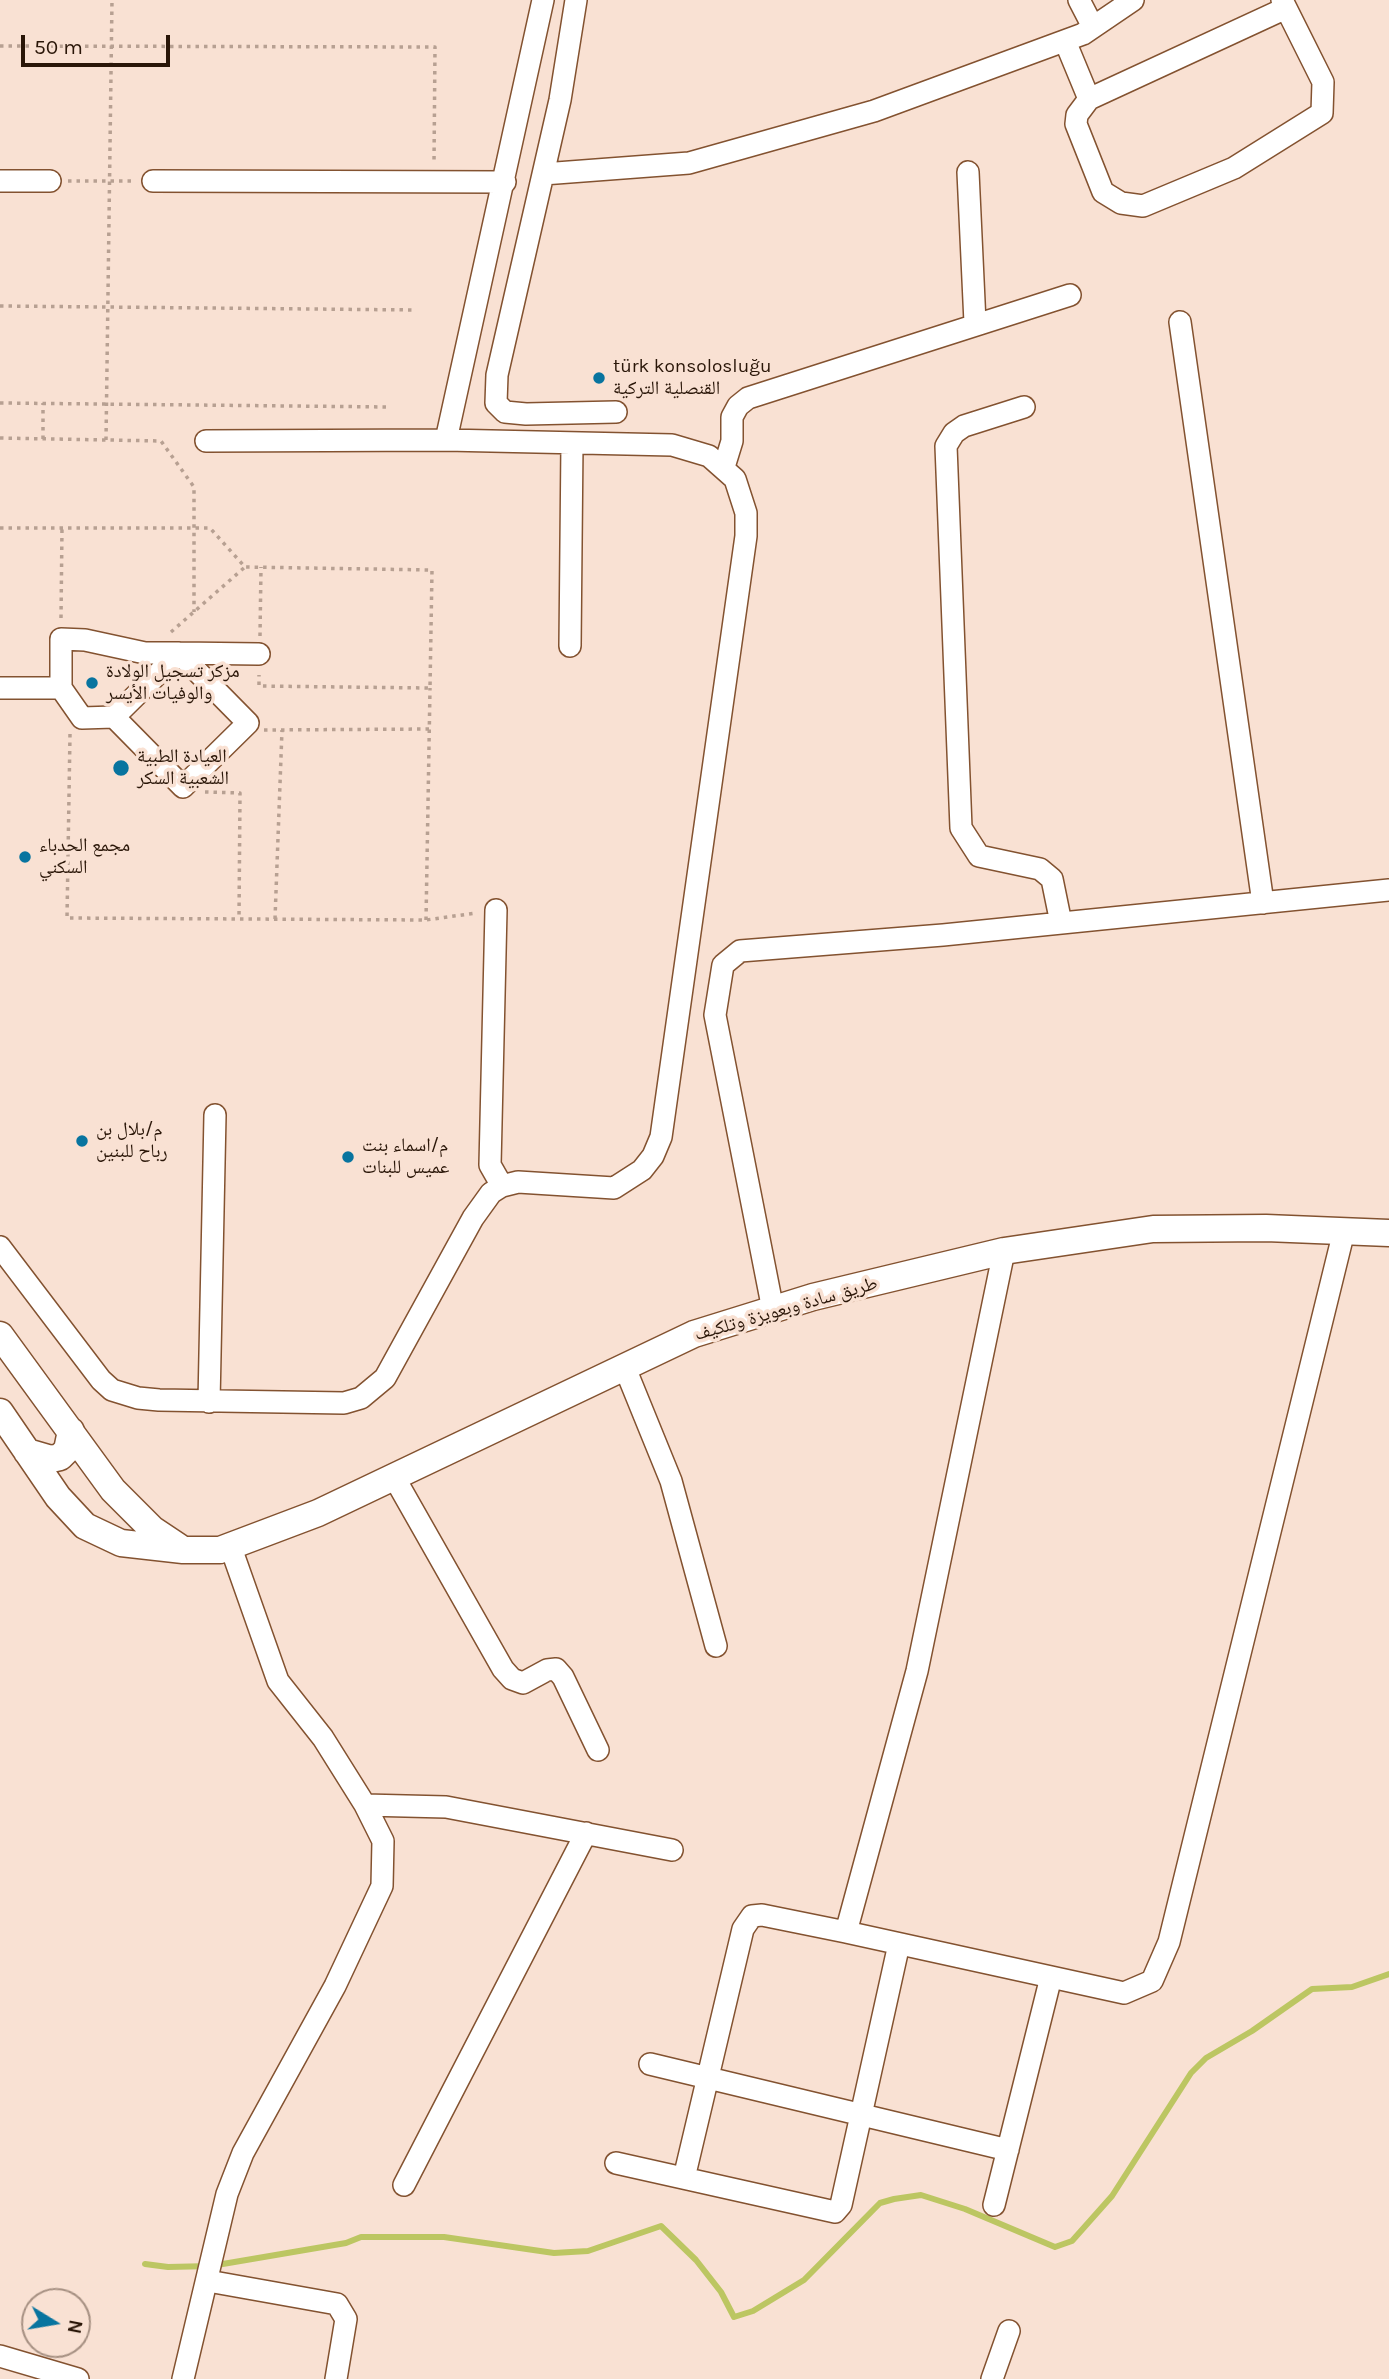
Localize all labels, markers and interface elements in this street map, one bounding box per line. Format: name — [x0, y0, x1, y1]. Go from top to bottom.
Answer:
scale bar — [24, 21, 173, 65]
text: 50 m — [34, 35, 83, 59]
place label: türk konsolosluğu القنصلية التركية — [613, 356, 771, 400]
marker: türk konsolosluğu القنصلية التركية — [591, 370, 607, 386]
place label: مزكر تسجيل الولادة والوفيات الأيسر — [106, 661, 240, 705]
marker: مزكر تسجيل الولادة والوفيات الأيسر — [84, 675, 100, 691]
place label: العيادة الطبية الشعبية السكر — [137, 746, 229, 790]
marker: العيادة الطبية الشعبية السكر — [111, 758, 131, 778]
place label: مجمع الحدباء السكني — [39, 835, 130, 879]
marker: مجمع الحدباء السكني — [17, 849, 33, 865]
place label: م/بلال بن رباح للبنين — [96, 1119, 168, 1163]
marker: م/بلال بن رباح للبنين — [74, 1133, 90, 1149]
place label: م/اسماء بنت عميس للبنات — [362, 1135, 449, 1179]
marker: م/اسماء بنت عميس للبنات — [340, 1149, 356, 1165]
street label: طريق سادة وبعويزة وتلكيف — [692, 1272, 880, 1346]
north arrow — [21, 2288, 91, 2358]
text: N — [63, 2318, 87, 2335]

